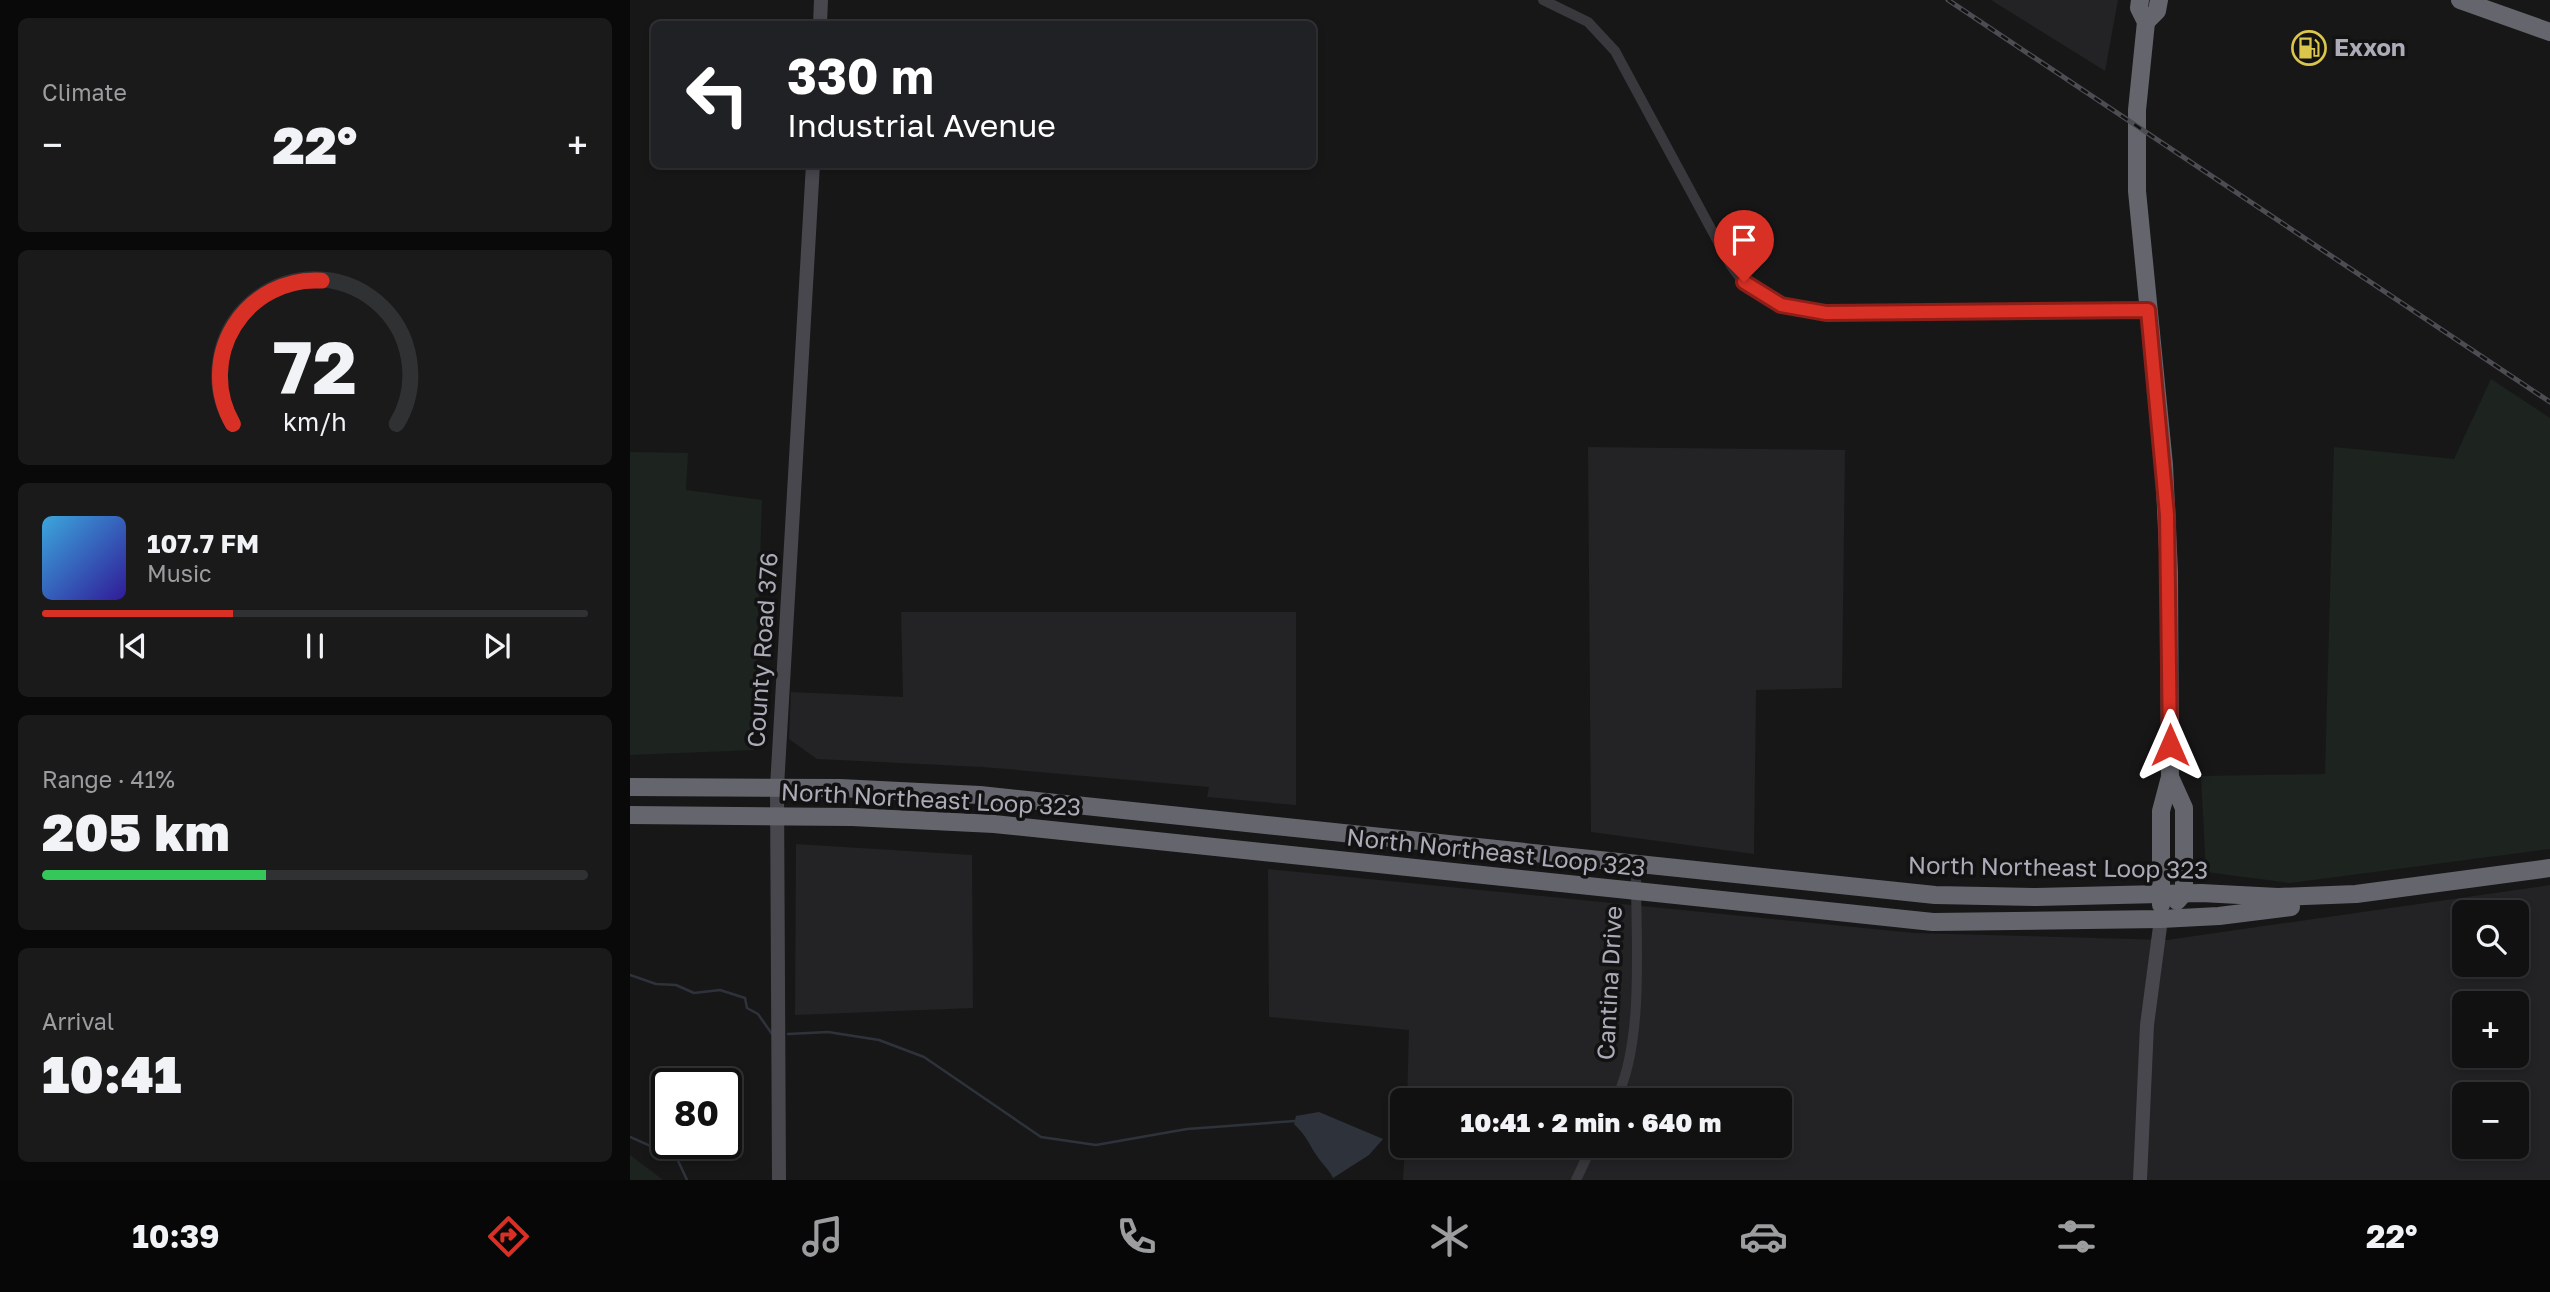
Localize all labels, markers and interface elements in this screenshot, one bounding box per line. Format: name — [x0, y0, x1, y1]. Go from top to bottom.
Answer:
fuel station icon: Exxon — [2290, 29, 2328, 67]
place label: Exxon — [2334, 32, 2406, 61]
text: 330 m — [787, 46, 934, 105]
icon: left — [672, 49, 763, 140]
text: Climate — [42, 78, 127, 106]
text: Industrial Avenue — [787, 106, 1056, 144]
text: 22° — [273, 113, 357, 175]
text: − — [42, 122, 63, 167]
text: + — [567, 122, 588, 167]
pin — [1714, 210, 1774, 282]
icon: arrive — [1725, 221, 1763, 259]
text: 72 — [273, 323, 357, 410]
text: km/h — [283, 405, 347, 436]
text: 107.7 FM — [147, 528, 259, 559]
street label: County Road 376 — [740, 551, 783, 748]
text: Music — [147, 559, 212, 587]
icon: previous — [114, 627, 152, 665]
icon: pause — [296, 627, 334, 665]
icon: next — [478, 627, 516, 665]
position arrow — [2133, 708, 2207, 782]
text: Range · 41% — [42, 765, 175, 793]
street label: North Northeast Loop 323 — [780, 776, 1082, 821]
text: 205 km — [42, 800, 230, 862]
street label: North Northeast Loop 323 — [1345, 821, 1647, 882]
street label: North Northeast Loop 323 — [1908, 849, 2208, 884]
map controls — [2452, 900, 2529, 1159]
button: search — [2452, 900, 2529, 977]
street label: Cantina Drive — [1590, 905, 1627, 1061]
button: + — [2452, 991, 2529, 1068]
text: Arrival — [42, 1007, 114, 1035]
text: 10:41 — [42, 1042, 181, 1104]
speed limit sign: 80 — [651, 1068, 742, 1159]
button: − — [2452, 1082, 2529, 1159]
text: 10:41 · 2 min · 640 m — [1461, 1107, 1722, 1138]
icon: directions — [484, 1212, 533, 1261]
icon: music — [798, 1212, 847, 1261]
icon: phone — [1112, 1212, 1161, 1261]
icon: climate — [1425, 1212, 1474, 1261]
icon: car — [1739, 1212, 1788, 1261]
icon: filters — [2052, 1212, 2101, 1261]
text: 10:39 — [132, 1217, 220, 1255]
text: 22° — [2366, 1217, 2418, 1255]

